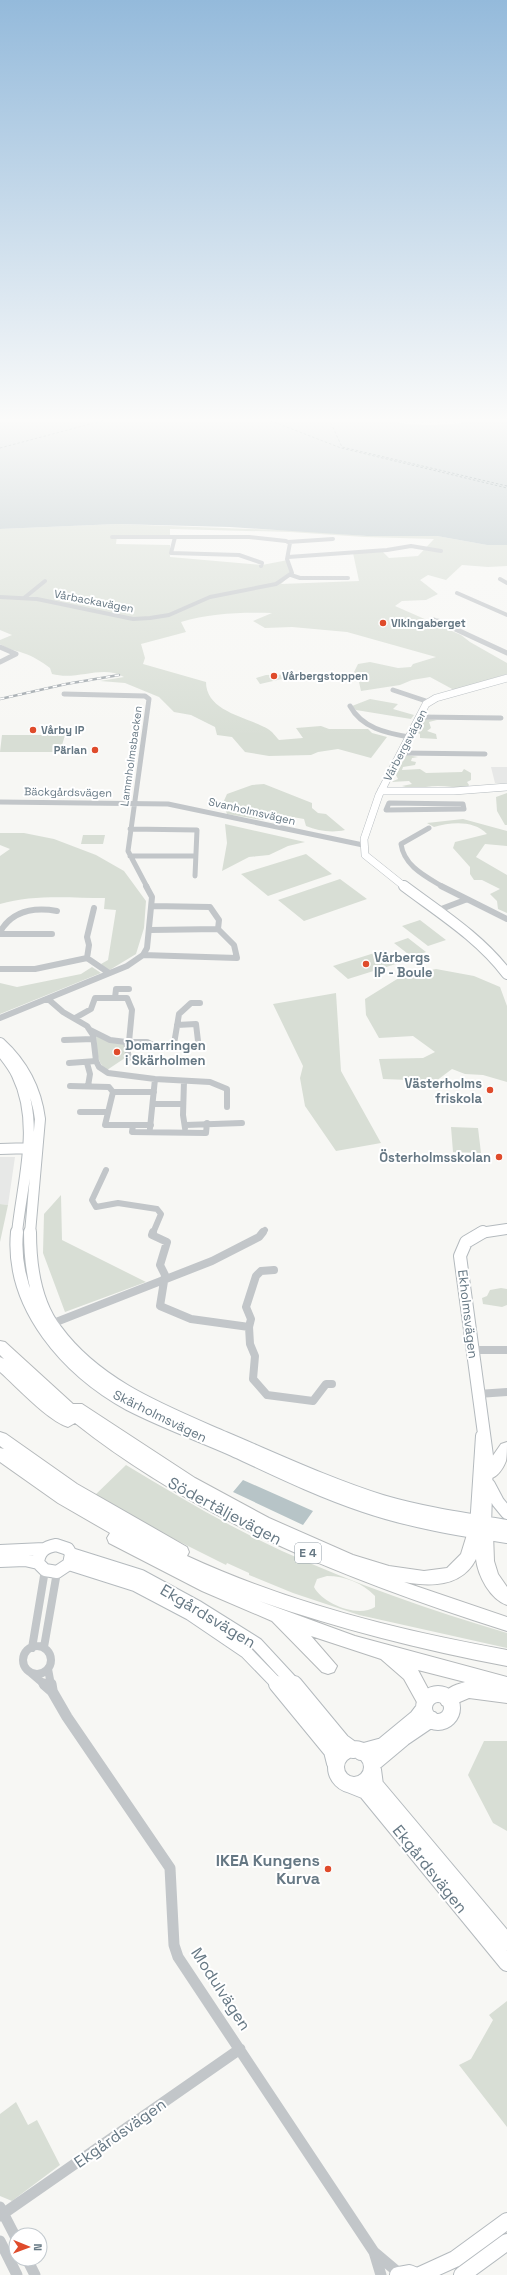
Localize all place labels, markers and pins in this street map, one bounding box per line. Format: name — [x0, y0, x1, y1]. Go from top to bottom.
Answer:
place label: Vikingaberget — [391, 616, 466, 630]
marker: Vikingaberget — [378, 618, 388, 628]
place label: Vårbergstoppen — [282, 669, 368, 683]
marker: Vårbergstoppen — [269, 671, 279, 681]
place label: Vårby IP — [41, 723, 85, 737]
marker: Vårby IP — [28, 725, 38, 735]
place label: Pärlan — [54, 743, 87, 757]
marker: Pärlan — [90, 745, 100, 755]
place label: Vårbergs IP - Boule — [374, 949, 432, 981]
marker: Vårbergs IP - Boule — [361, 959, 371, 969]
place label: Domarringen i Skärholmen — [125, 1037, 206, 1069]
marker: Domarringen i Skärholmen — [112, 1047, 122, 1057]
place label: Västerholms friskola — [405, 1075, 482, 1107]
marker: Västerholms friskola — [485, 1085, 495, 1095]
place label: Österholmsskolan — [379, 1149, 491, 1166]
marker: Österholmsskolan — [494, 1152, 504, 1162]
place label: IKEA Kungens Kurva — [216, 1850, 320, 1889]
marker: IKEA Kungens Kurva — [323, 1864, 333, 1874]

